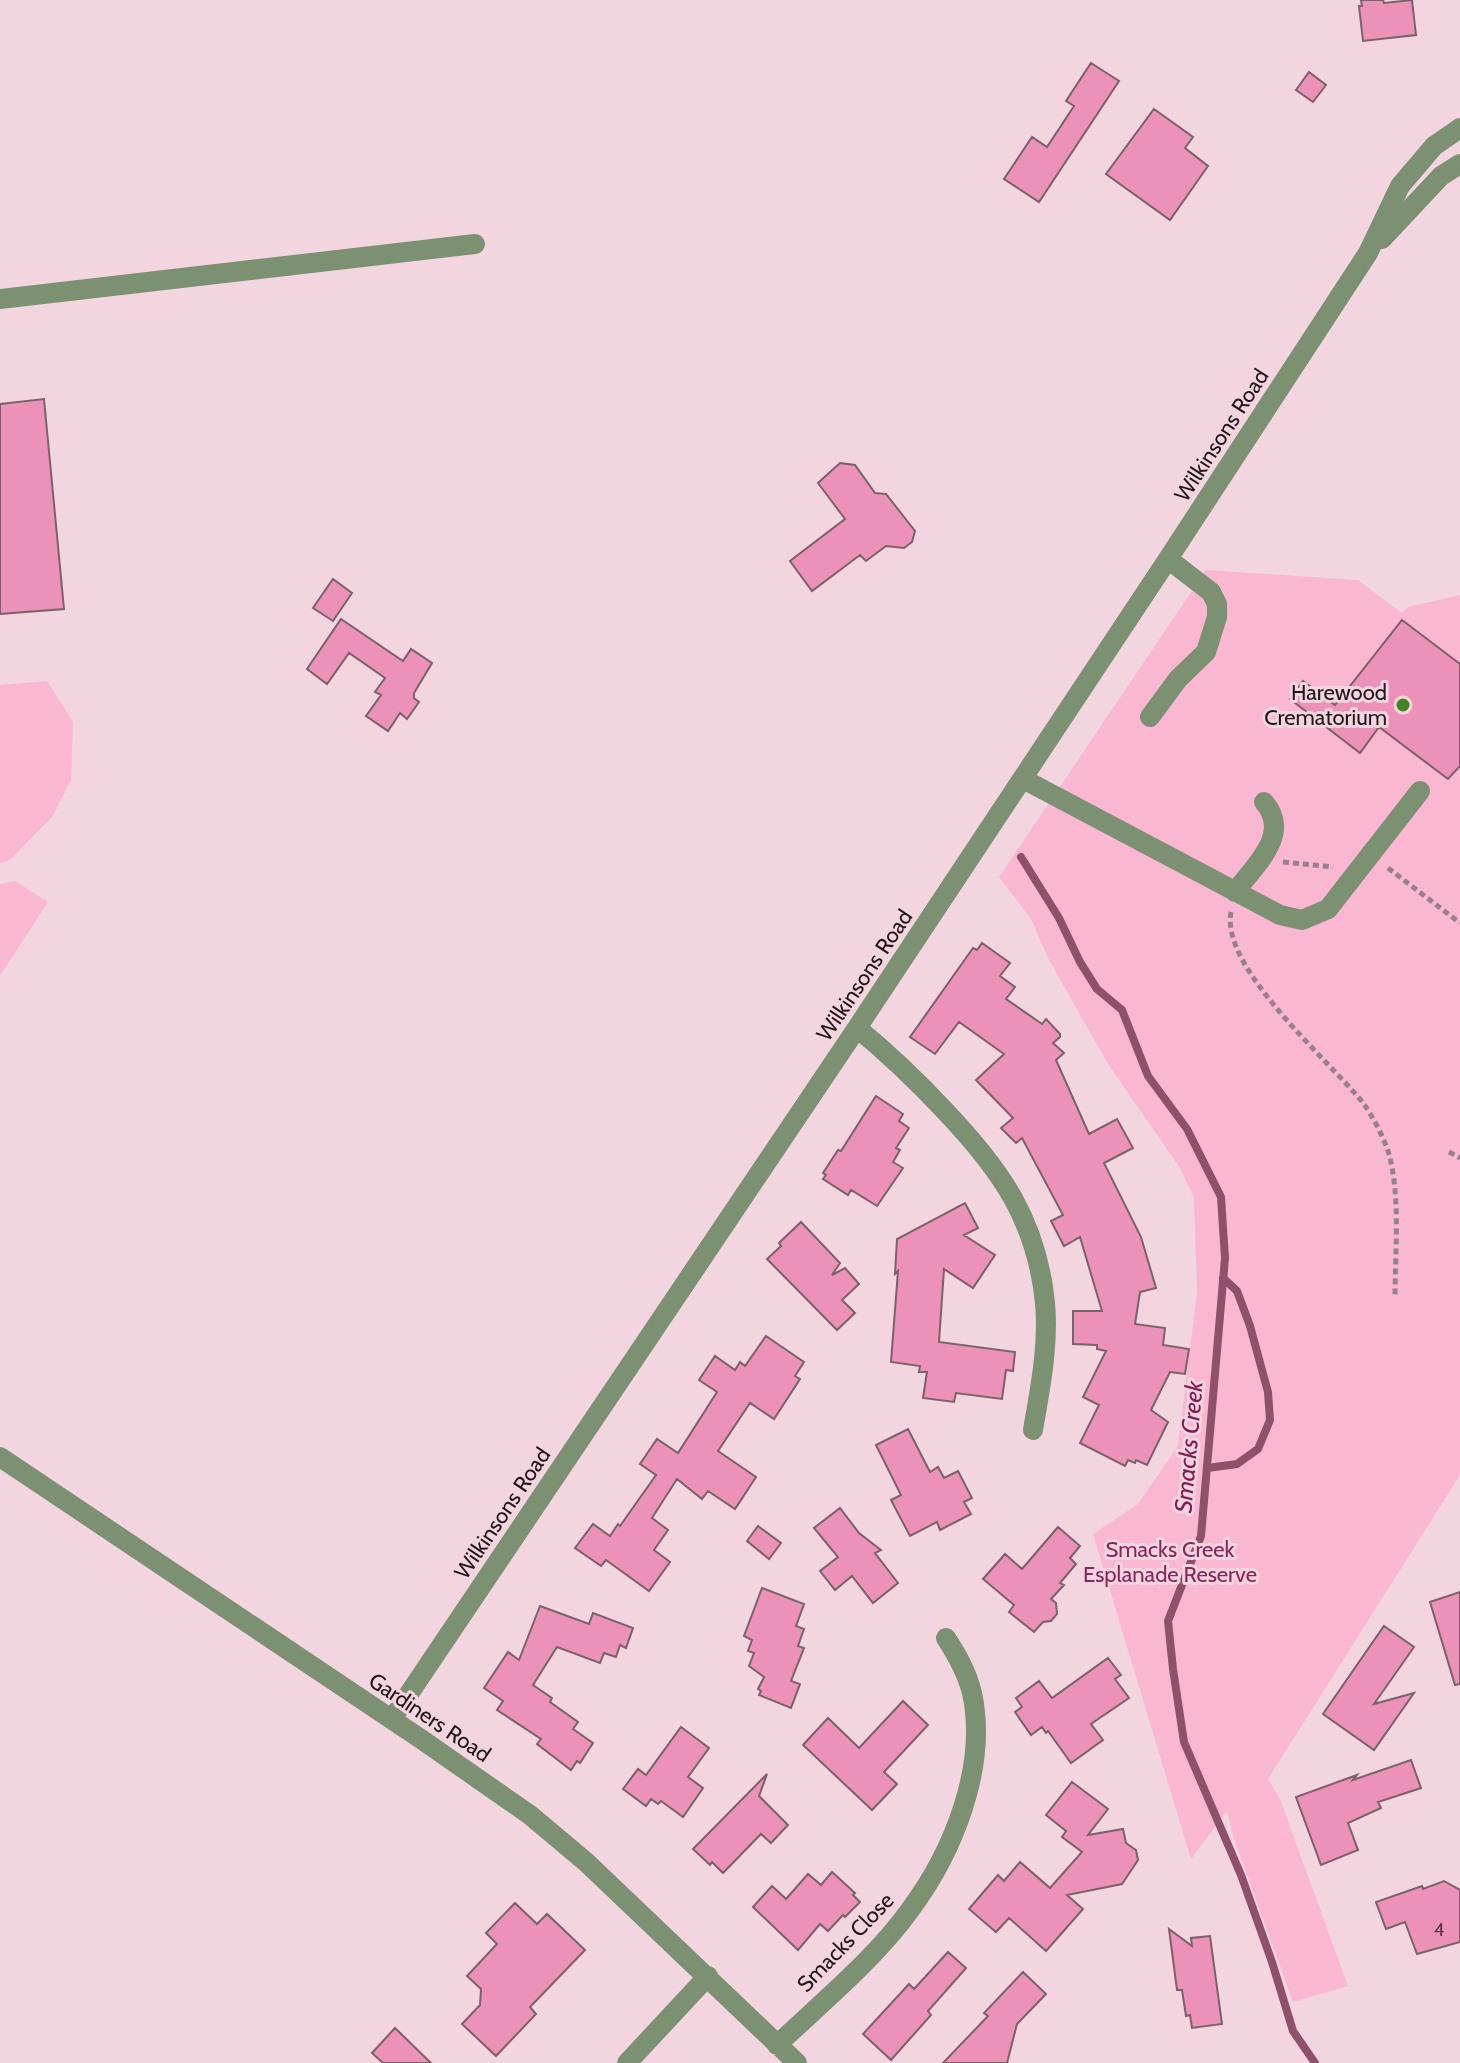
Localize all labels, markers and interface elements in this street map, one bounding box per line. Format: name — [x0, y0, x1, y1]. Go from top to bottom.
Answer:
street label: Wilkinsons Road — [1169, 364, 1274, 507]
place label: Harewood Crematorium — [1264, 679, 1387, 731]
marker: Harewood Crematorium — [1394, 696, 1412, 714]
street label: Wilkinsons Road — [811, 904, 918, 1046]
water label: Smacks Creek — [1168, 1379, 1209, 1514]
street label: Wilkinsons Road — [449, 1442, 556, 1584]
park label: Smacks Creek Esplanade Reserve — [1083, 1536, 1257, 1588]
street label: Gardiners Road — [364, 1667, 496, 1768]
street label: Smacks Close — [791, 1887, 899, 1998]
house number: 4 — [1434, 1919, 1444, 1941]

